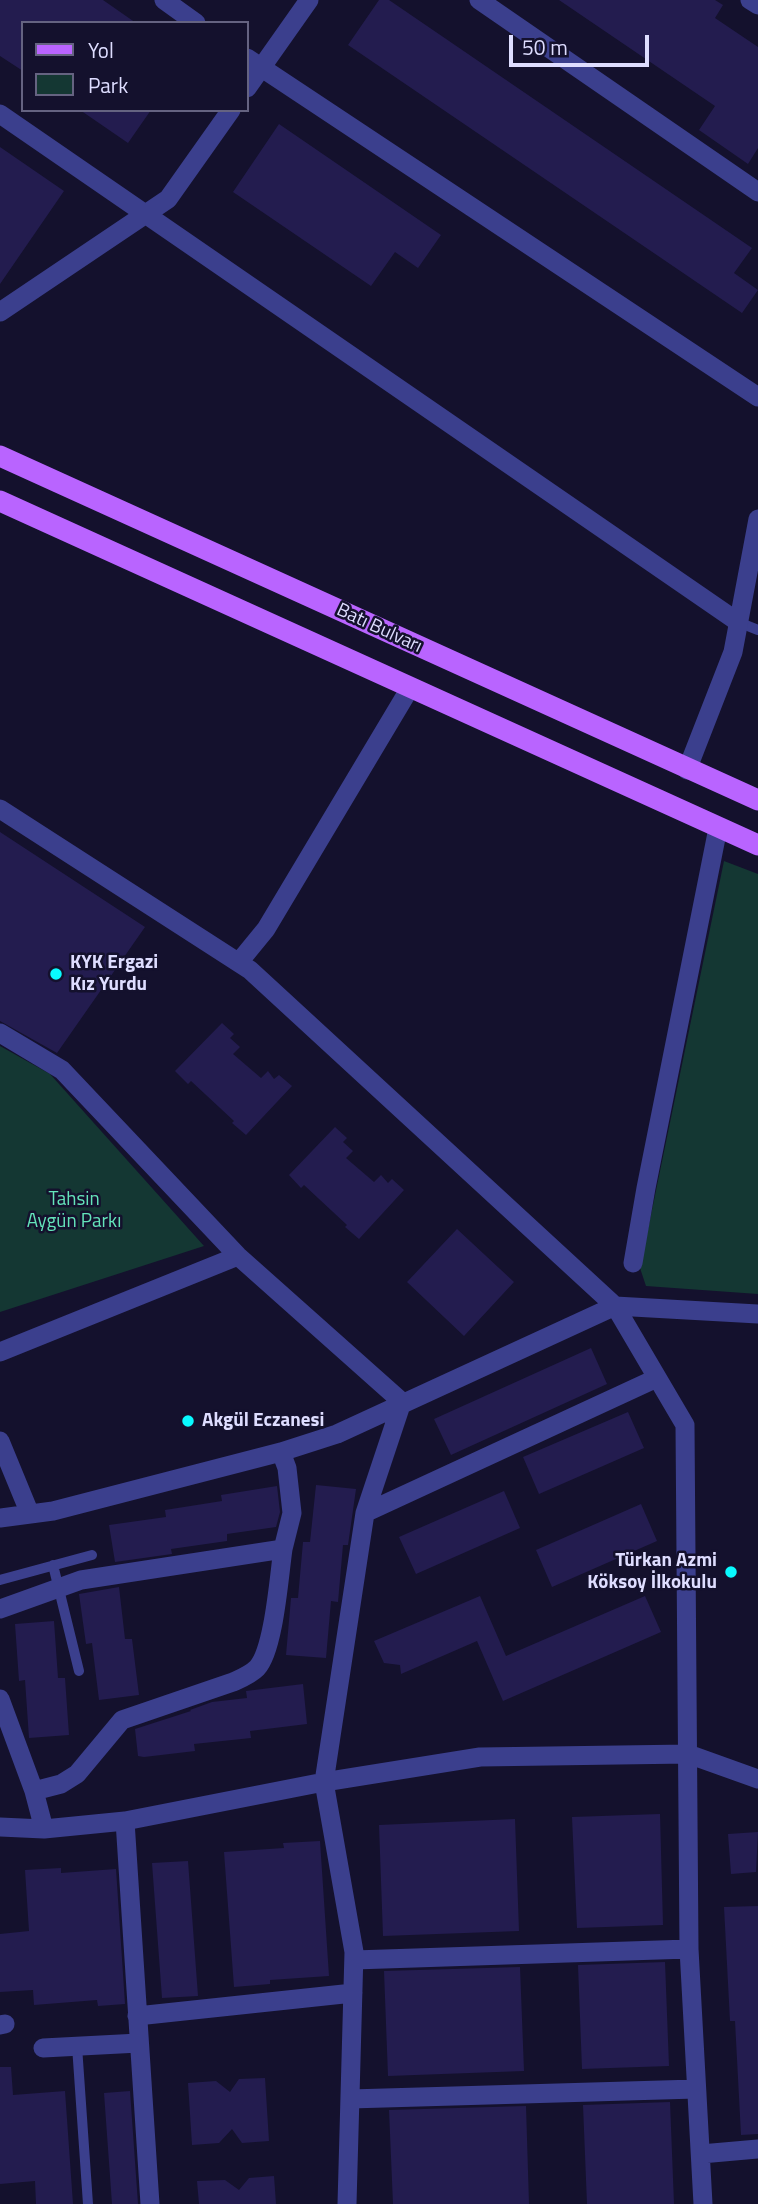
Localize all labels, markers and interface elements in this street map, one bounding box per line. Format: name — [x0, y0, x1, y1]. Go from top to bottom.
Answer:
legend — [21, 21, 248, 112]
scale bar — [513, 21, 653, 65]
text: 50 m — [522, 31, 568, 63]
text: Yol — [88, 34, 114, 66]
text: Park — [88, 69, 128, 101]
street label: Batı Bulvarı — [333, 599, 425, 659]
place label: KYK Ergazi Kız Yurdu — [70, 952, 158, 996]
marker: KYK Ergazi Kız Yurdu — [48, 966, 64, 982]
park label: Tahsin Aygün Parkı — [27, 1189, 121, 1233]
place label: Akgül Eczanesi — [202, 1410, 324, 1432]
marker: Akgül Eczanesi — [180, 1413, 196, 1429]
place label: Türkan Azmi Köksoy İlkokulu — [587, 1550, 717, 1594]
marker: Türkan Azmi Köksoy İlkokulu — [723, 1564, 739, 1580]

